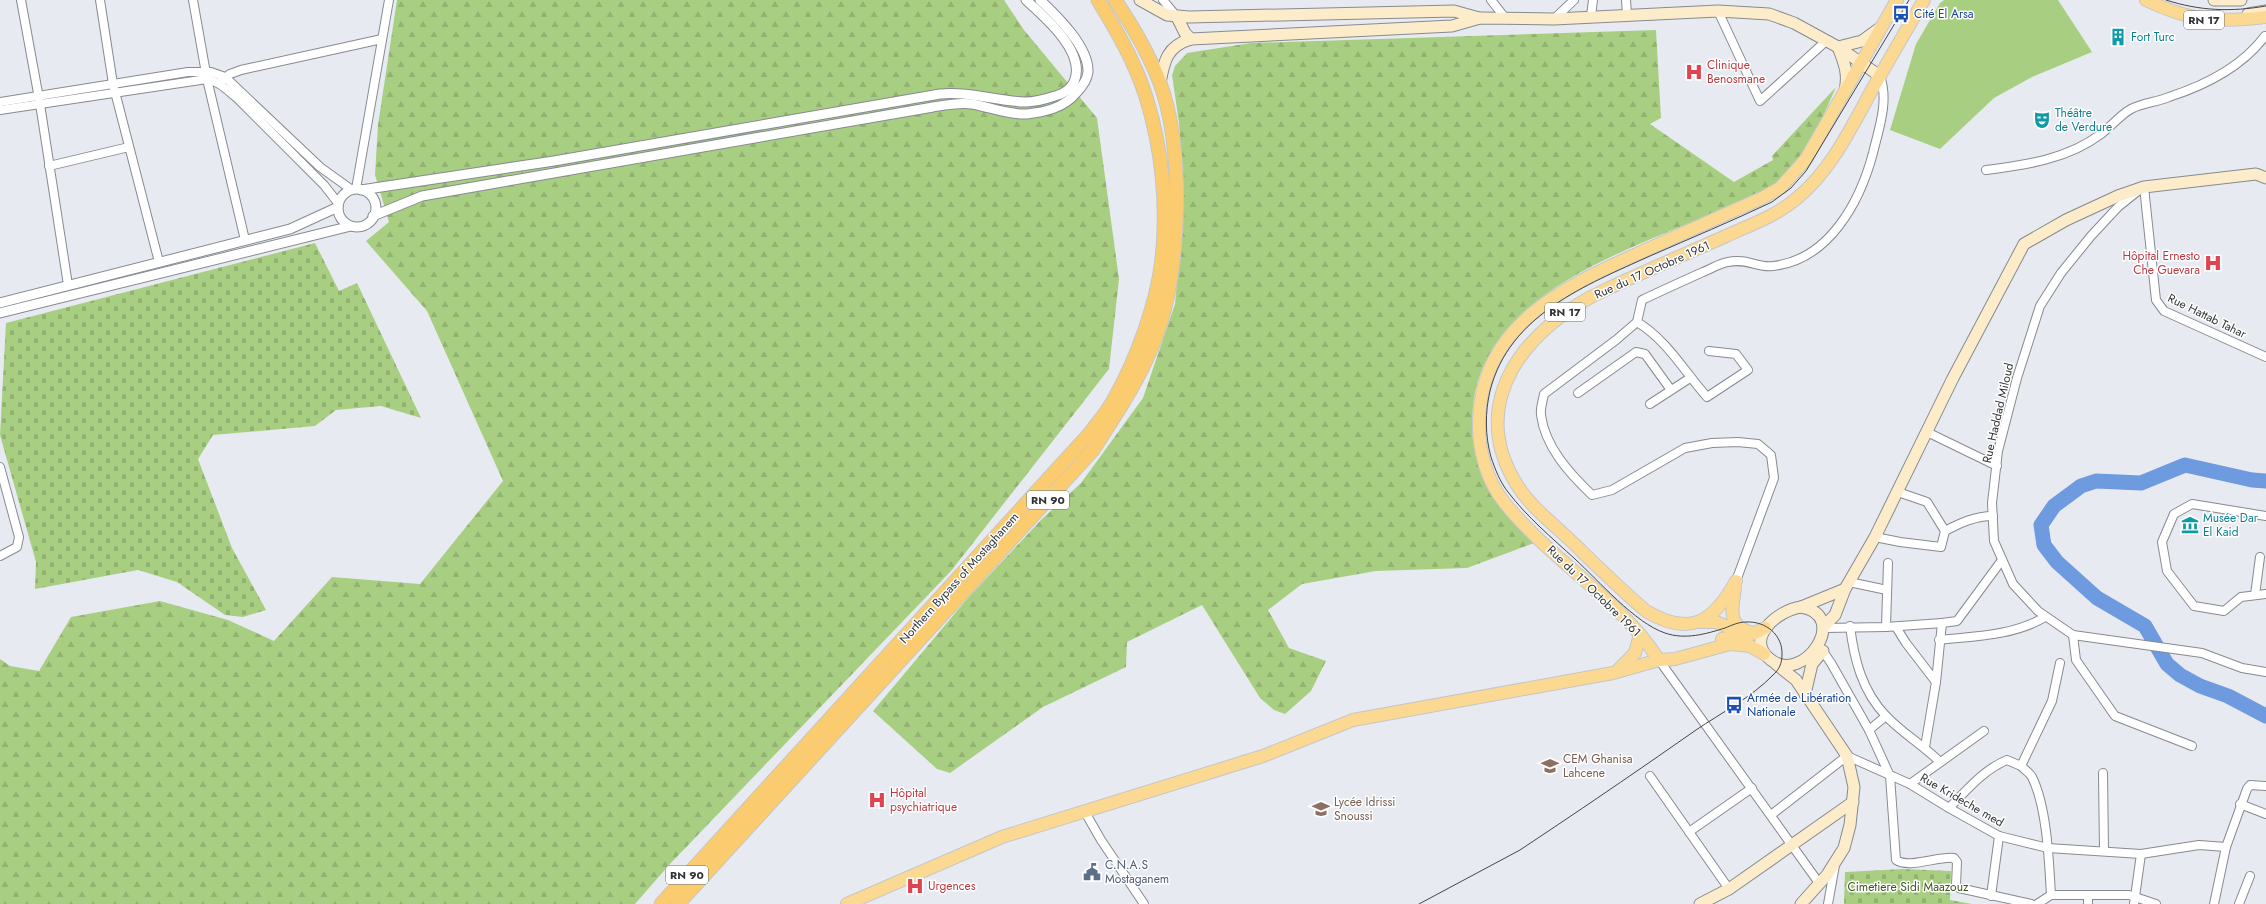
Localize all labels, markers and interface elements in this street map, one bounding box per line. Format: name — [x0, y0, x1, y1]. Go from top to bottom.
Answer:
bus stop icon: Cité El Arsa — [1891, 4, 1911, 24]
place label: Cité El Arsa — [1914, 5, 1974, 23]
road number: RN 17 — [2184, 11, 2224, 29]
building icon: Fort Turc — [2108, 27, 2128, 47]
place label: Fort Turc — [2131, 28, 2175, 46]
place label: Clinique Benosmane — [1707, 56, 1765, 88]
hospital icon: Clinique Benosmane — [1684, 62, 1704, 82]
place label: Théâtre de Verdure — [2055, 104, 2112, 136]
theatre icon: Théâtre de Verdure — [2032, 110, 2052, 130]
street label: Rue du 17 Octobre 1961 — [1591, 236, 1713, 304]
place label: Hôpital Ernesto Che Guevara — [2122, 247, 2200, 279]
hospital icon: Hôpital Ernesto Che Guevara — [2203, 253, 2223, 273]
street label: Rue Hattab Tahar — [2165, 289, 2250, 343]
road number: RN 17 — [1545, 303, 1585, 321]
street label: Rue Haddad Miloud — [1978, 361, 2018, 465]
road number: RN 90 — [1027, 491, 1069, 509]
street label: Northern Bypass of Mostaghanem — [895, 508, 1023, 648]
place label: Musée Dar El Kaid — [2203, 509, 2259, 541]
museum icon: Musée Dar El Kaid — [2180, 515, 2200, 535]
street label: Rue du 17 Octobre 1961 — [1543, 541, 1645, 641]
place label: Armée de Libération Nationale — [1747, 689, 1851, 721]
bus stop icon: Armée de Libération Nationale — [1724, 695, 1744, 715]
place label: CEM Ghanisa Lahcene — [1563, 750, 1633, 782]
school or university icon: CEM Ghanisa Lahcene — [1540, 756, 1560, 776]
street label: Rue Krideche med — [1917, 769, 2007, 831]
place label: Hôpital psychiatrique — [890, 784, 957, 816]
hospital icon: Hôpital psychiatrique — [867, 790, 887, 810]
place label: Lycée Idrissi Snoussi — [1334, 793, 1395, 825]
school or university icon: Lycée Idrissi Snoussi — [1311, 799, 1331, 819]
place label: C.N.A.S Mostaganem — [1105, 856, 1169, 888]
public building icon: C.N.A.S Mostaganem — [1082, 862, 1102, 882]
road number: RN 90 — [666, 866, 708, 884]
hospital icon: Urgences — [905, 876, 925, 896]
place label: Urgences — [928, 877, 976, 895]
park label: Cimetiere Sidi Maazouz — [1847, 878, 1969, 896]

